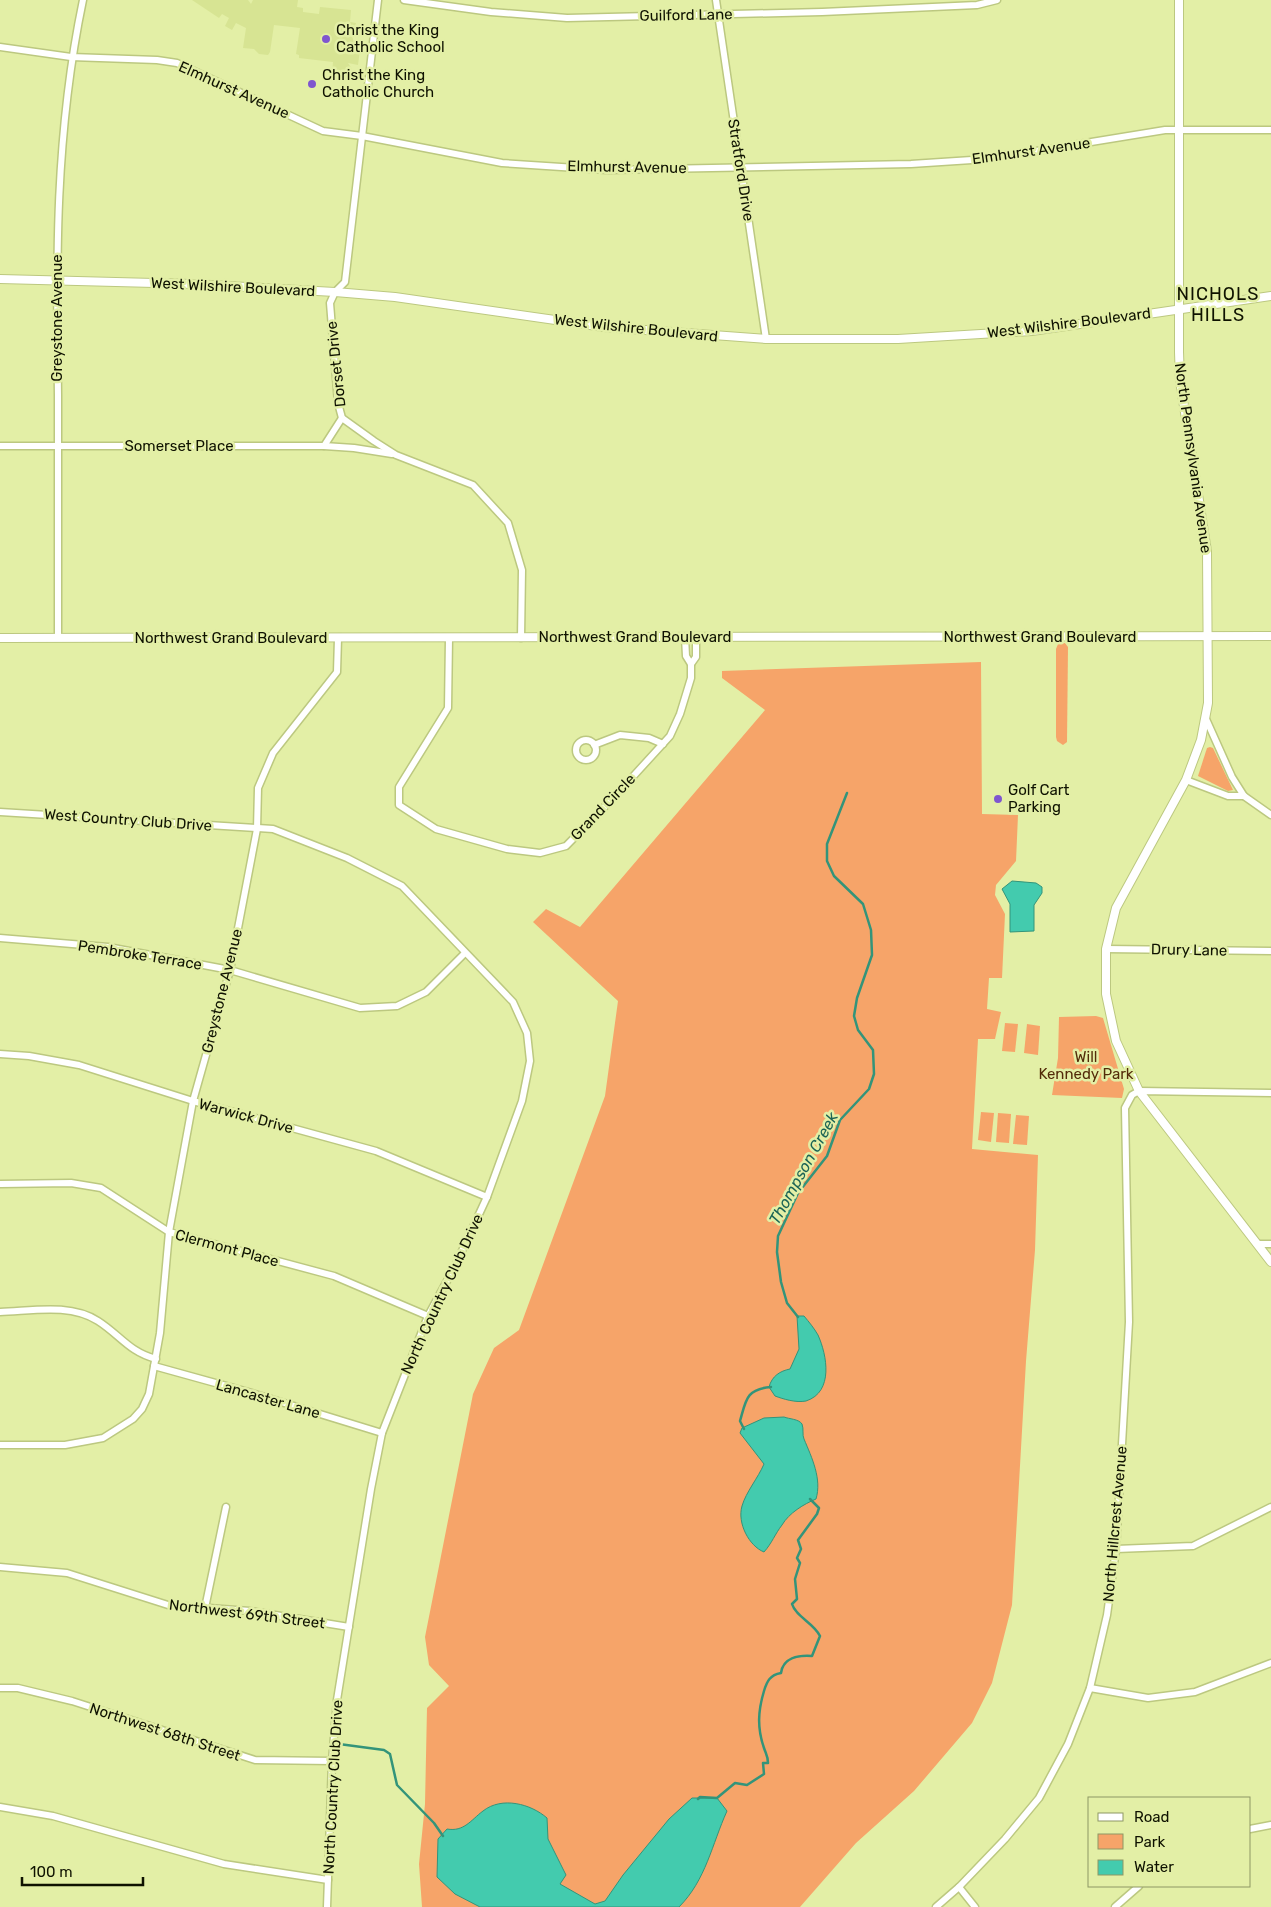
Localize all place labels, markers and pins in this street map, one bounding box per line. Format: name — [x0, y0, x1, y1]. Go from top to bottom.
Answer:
place label: Christ the King Catholic School — [336, 21, 445, 56]
marker: Christ the King Catholic School — [320, 33, 332, 45]
place label: Christ the King Catholic Church — [322, 66, 434, 101]
marker: Christ the King Catholic Church — [306, 78, 318, 90]
place label: Golf Cart Parking — [1008, 781, 1070, 816]
marker: Golf Cart Parking — [992, 793, 1004, 805]

